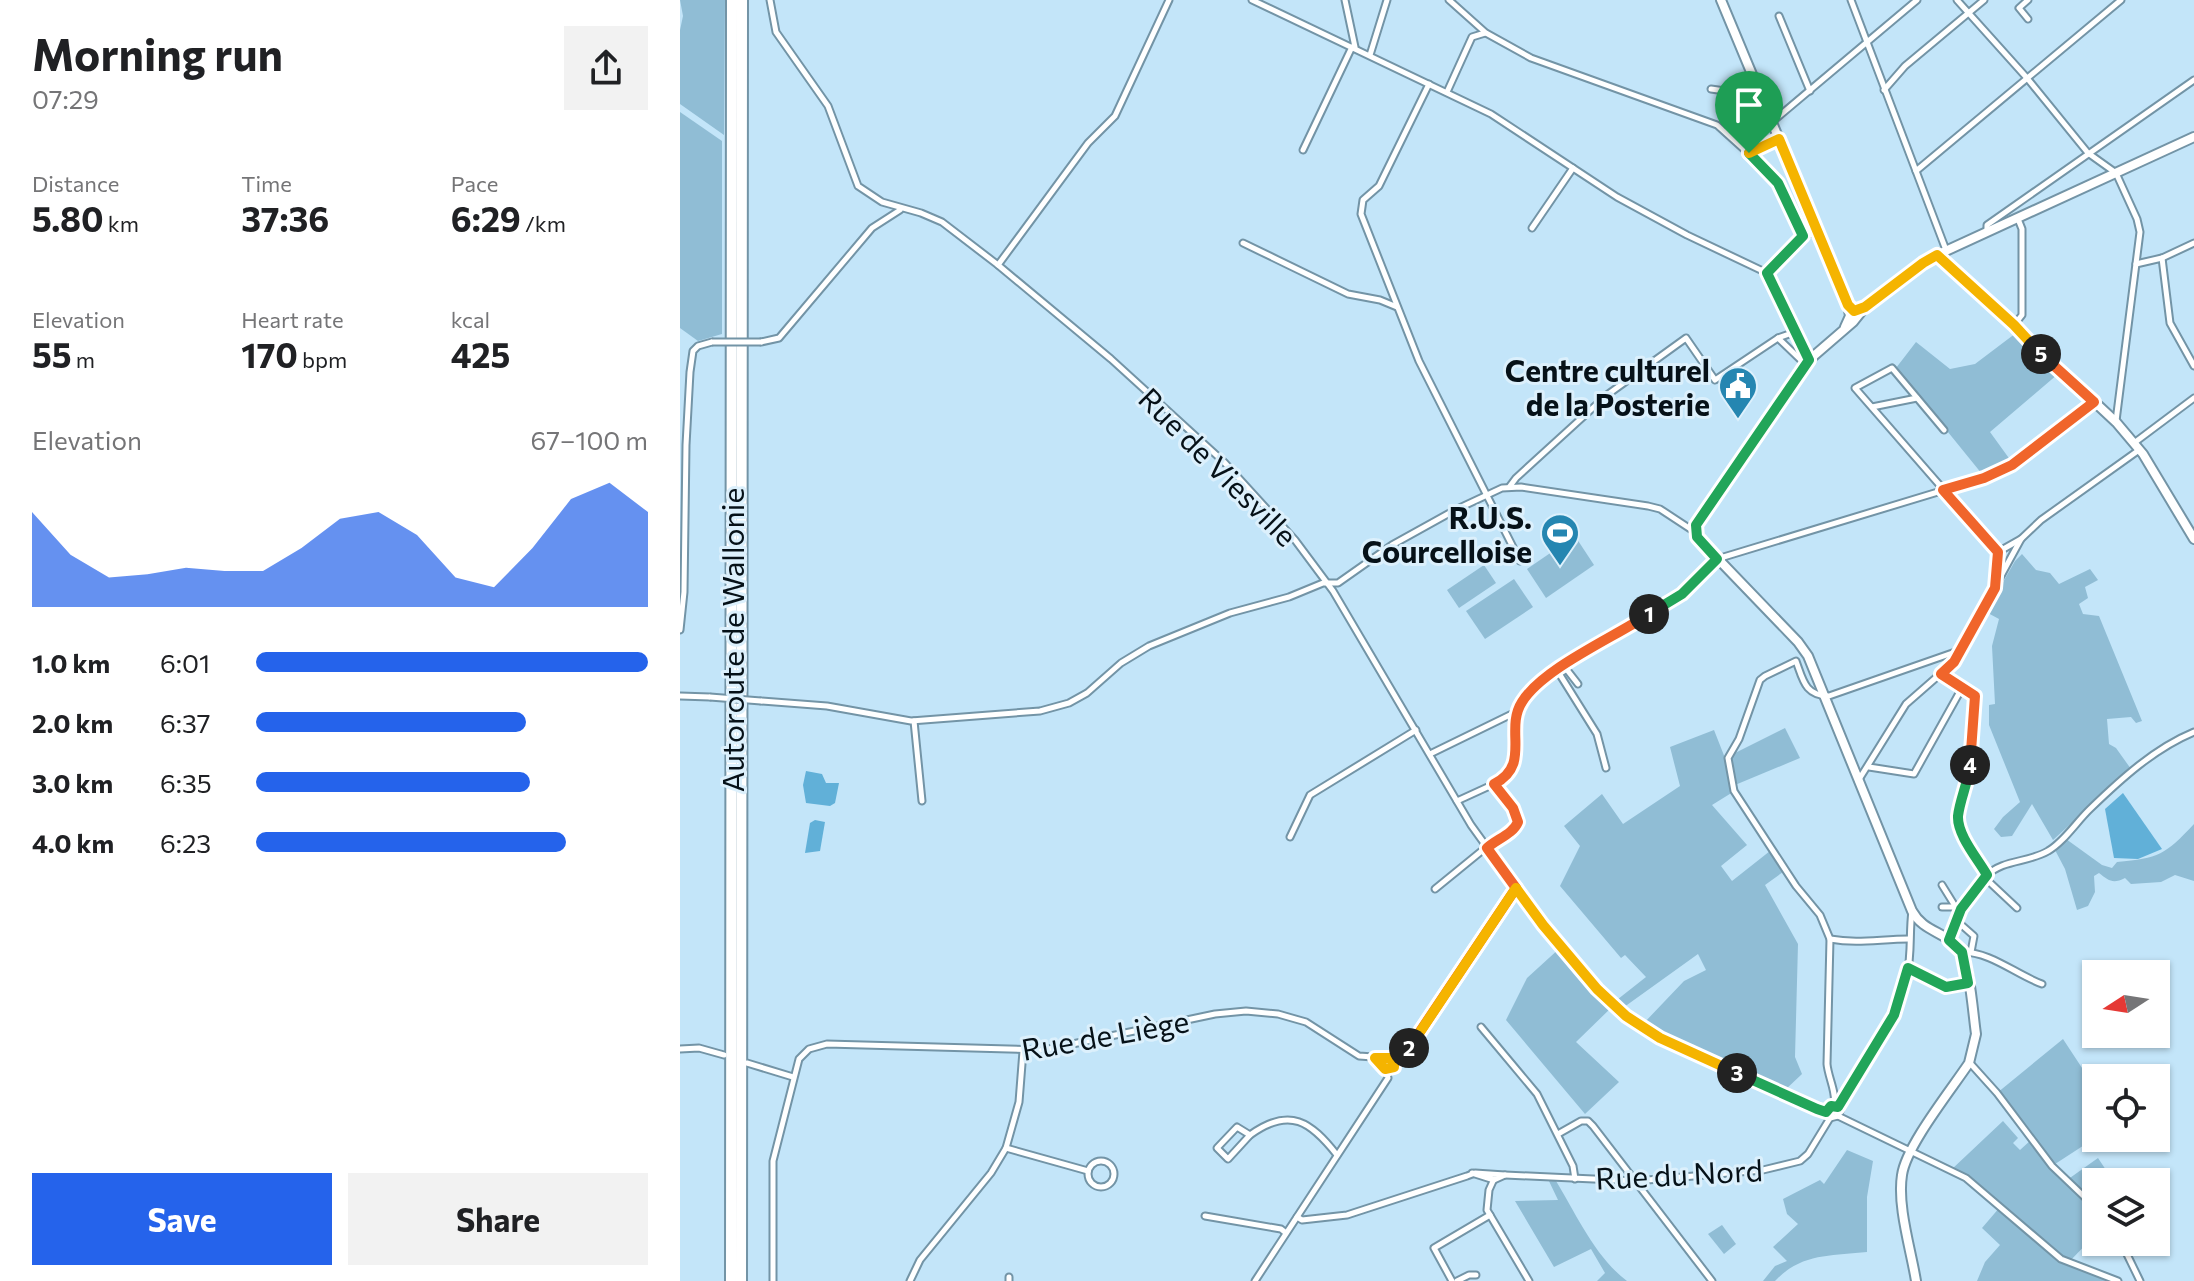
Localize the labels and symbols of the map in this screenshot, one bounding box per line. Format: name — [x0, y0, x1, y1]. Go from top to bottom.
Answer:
pin — [1715, 71, 1783, 153]
pin: 5 — [2021, 334, 2061, 374]
place label: Centre culturel de la Posterie — [1505, 351, 1710, 422]
public building icon: Centre culturel de la Posterie — [1717, 365, 1759, 420]
street label: Rue de Viesville — [1132, 379, 1306, 553]
street label: Autoroute de Wallonie — [713, 488, 750, 792]
place label: R.U.S. Courcelloise — [1362, 498, 1532, 569]
sports icon: R.U.S. Courcelloise — [1539, 512, 1581, 567]
pin: 1 — [1629, 594, 1669, 634]
pin: 4 — [1950, 745, 1990, 785]
north arrow — [2082, 960, 2170, 1048]
street label: Rue de Liège — [1018, 1001, 1192, 1067]
pin: 2 — [1389, 1028, 1429, 1068]
pin: 3 — [1717, 1053, 1757, 1093]
street label: Rue du Nord — [1594, 1150, 1764, 1196]

